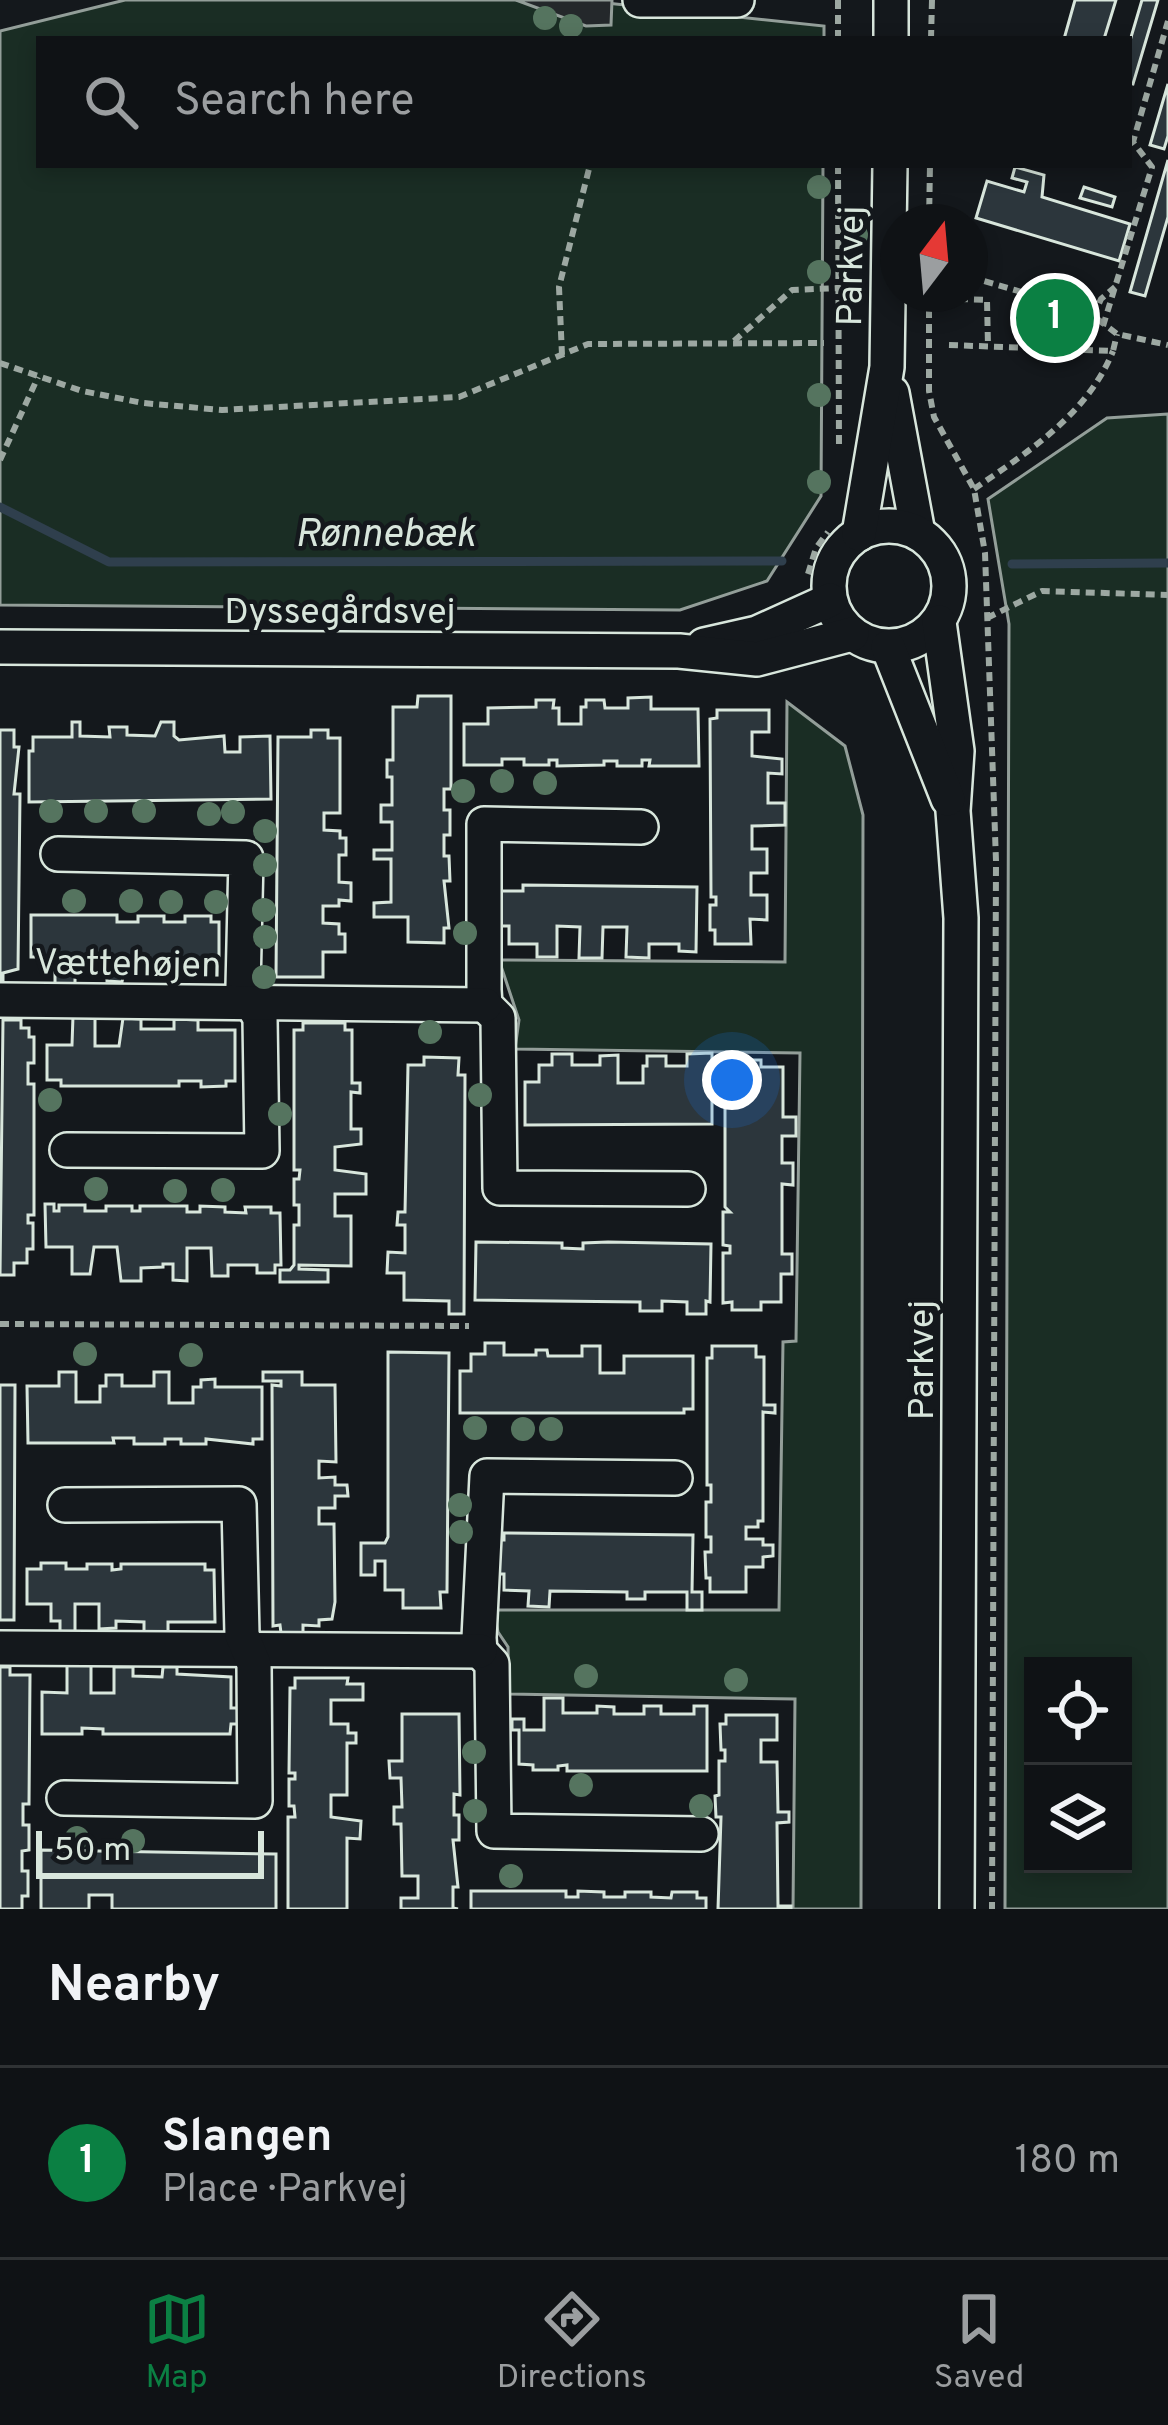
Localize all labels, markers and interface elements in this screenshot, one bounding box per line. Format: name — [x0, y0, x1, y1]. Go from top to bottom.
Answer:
search box — [36, 36, 1132, 168]
icon: search — [78, 69, 144, 135]
text: Search here — [174, 74, 414, 131]
north arrow — [880, 204, 988, 312]
street label: Parkvej — [829, 205, 877, 327]
pin: 1 — [1016, 273, 1094, 363]
water label: Rønnebæk — [295, 512, 476, 561]
street label: Dyssegårdsvej — [224, 591, 456, 637]
street label: Vættehøjen — [34, 941, 222, 991]
your location — [702, 1050, 762, 1110]
street label: Parkvej — [901, 1300, 947, 1420]
map controls — [1024, 1657, 1132, 1873]
button: locate — [1024, 1657, 1132, 1765]
button: layers — [1024, 1765, 1132, 1873]
scale bar — [36, 1825, 264, 1878]
text: 50 m — [54, 1831, 131, 1873]
text: Nearby — [48, 1955, 220, 2020]
text: Slangen — [162, 2110, 332, 2167]
text: 1 — [79, 2138, 95, 2187]
text: 180 m — [1015, 2138, 1120, 2187]
text: Place · Parkvej — [162, 2167, 408, 2216]
tab: Map — [144, 2286, 210, 2400]
tab: Directions — [497, 2286, 647, 2400]
tab: Saved — [934, 2286, 1024, 2400]

